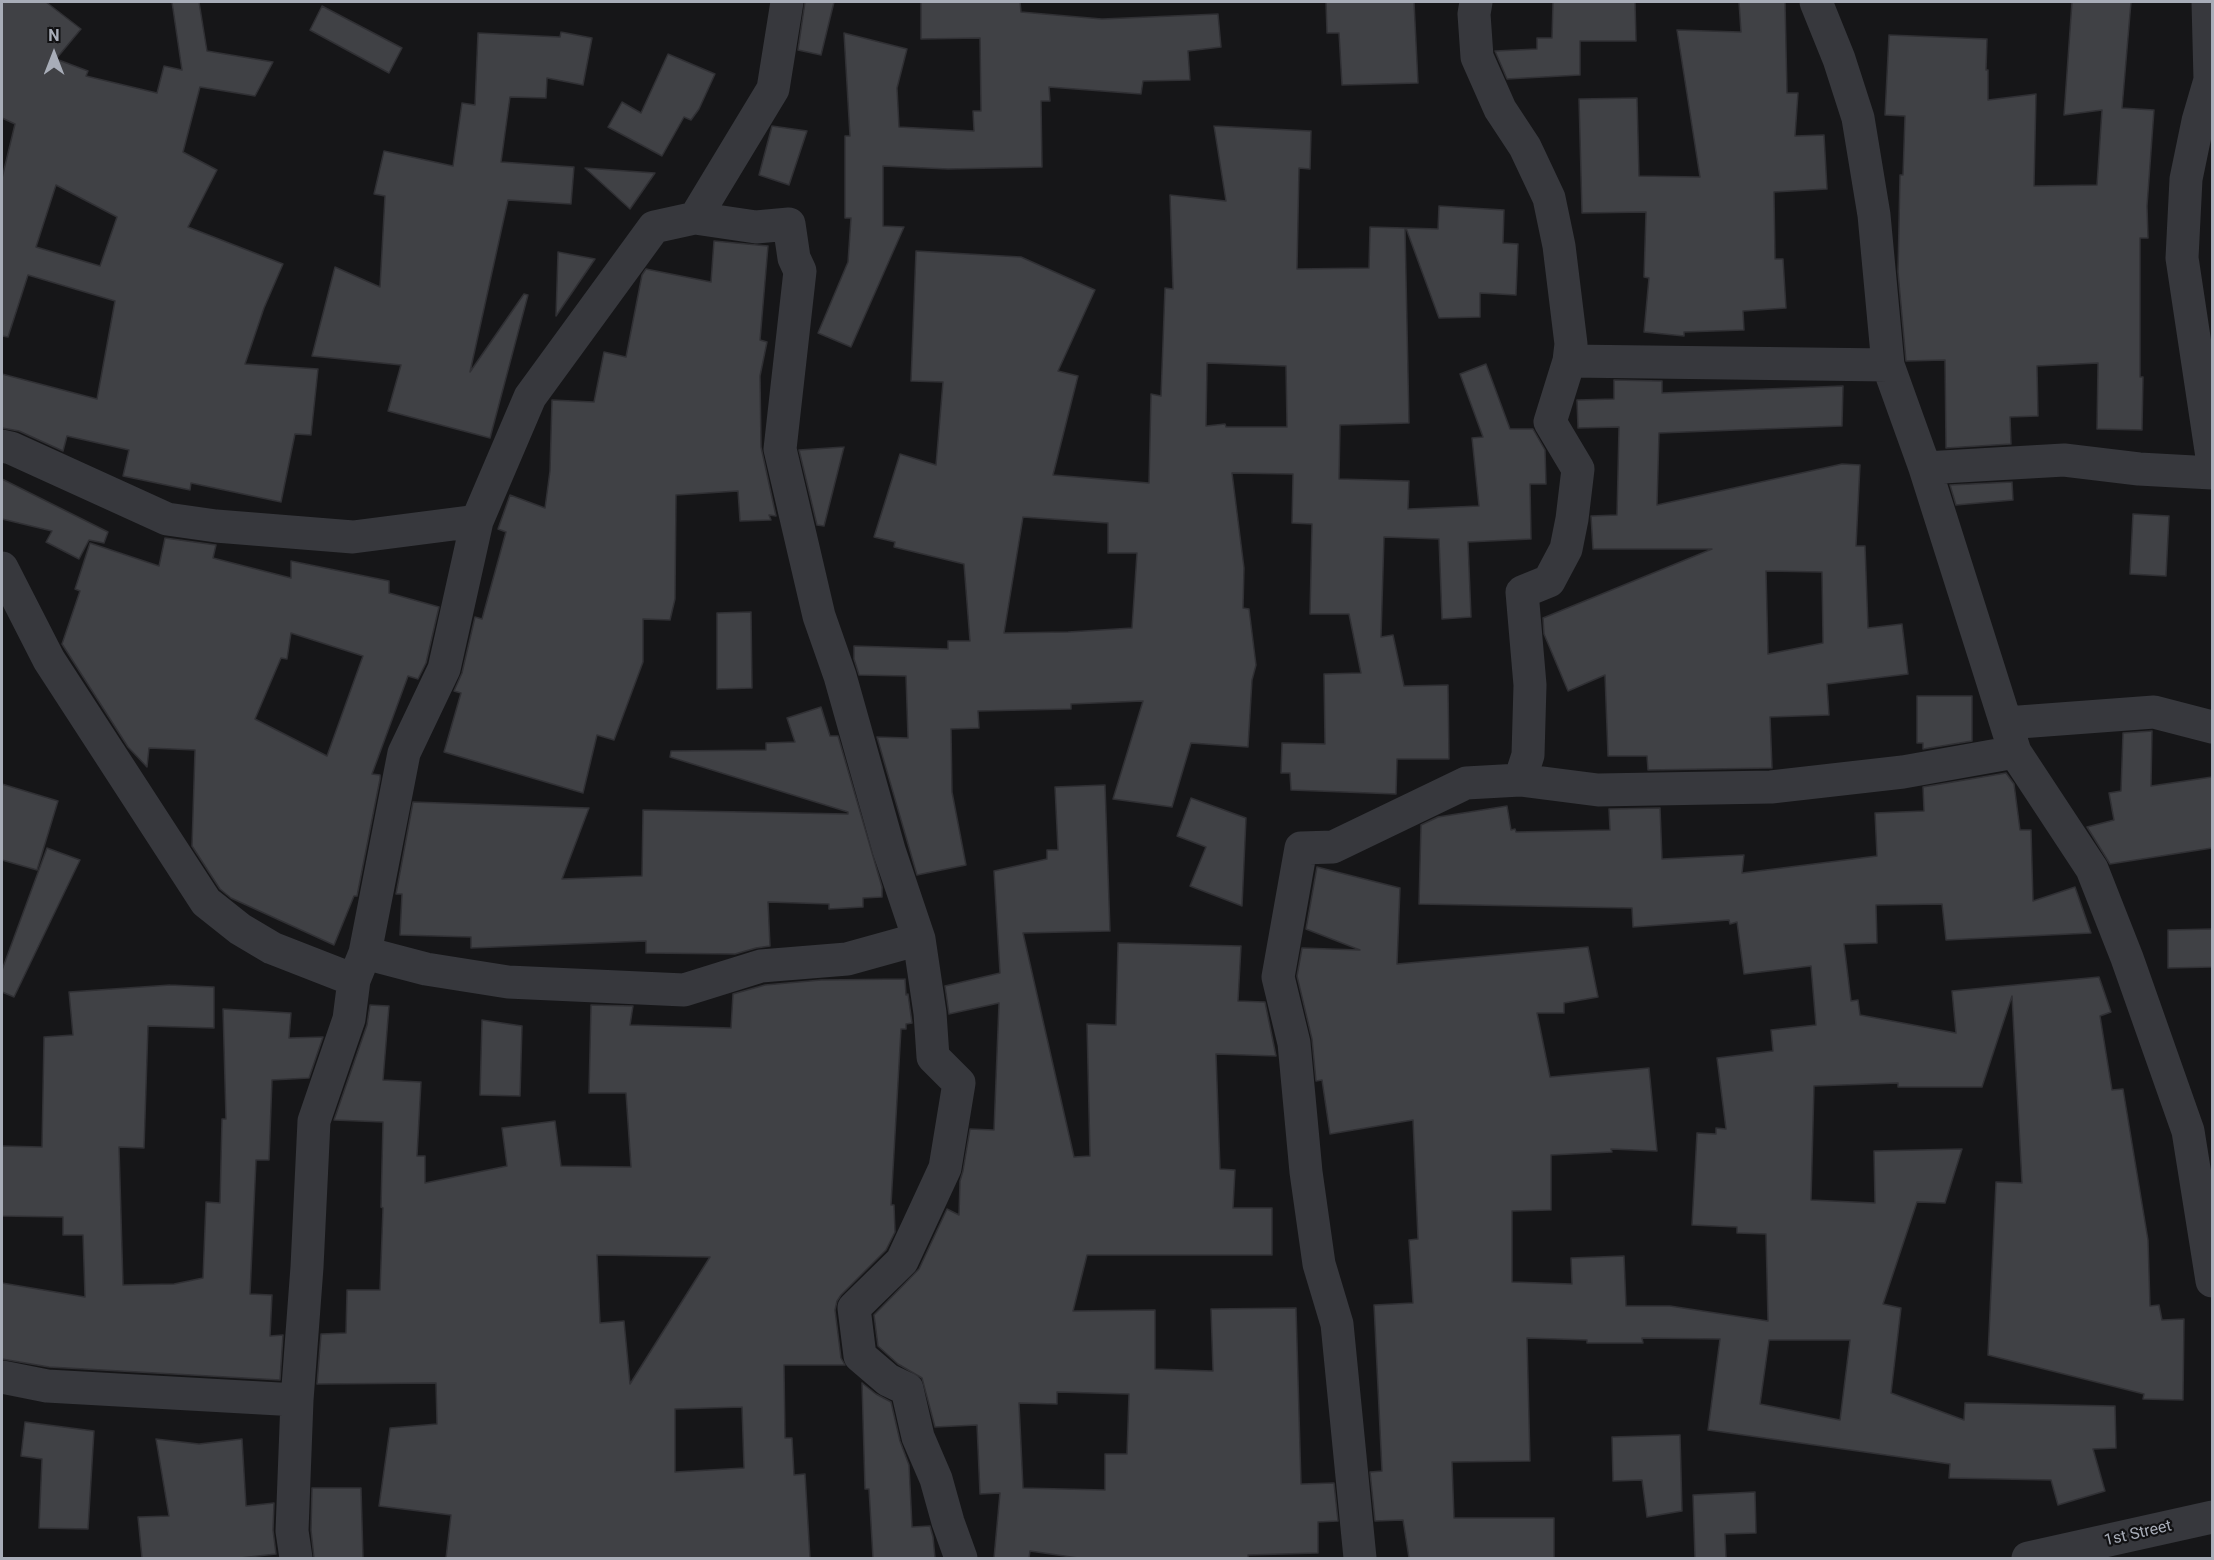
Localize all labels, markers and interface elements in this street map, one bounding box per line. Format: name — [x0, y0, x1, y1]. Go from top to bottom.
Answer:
north arrow — [24, 24, 84, 84]
text: N — [48, 26, 60, 45]
street label: 1st Street — [2102, 1517, 2174, 1551]

